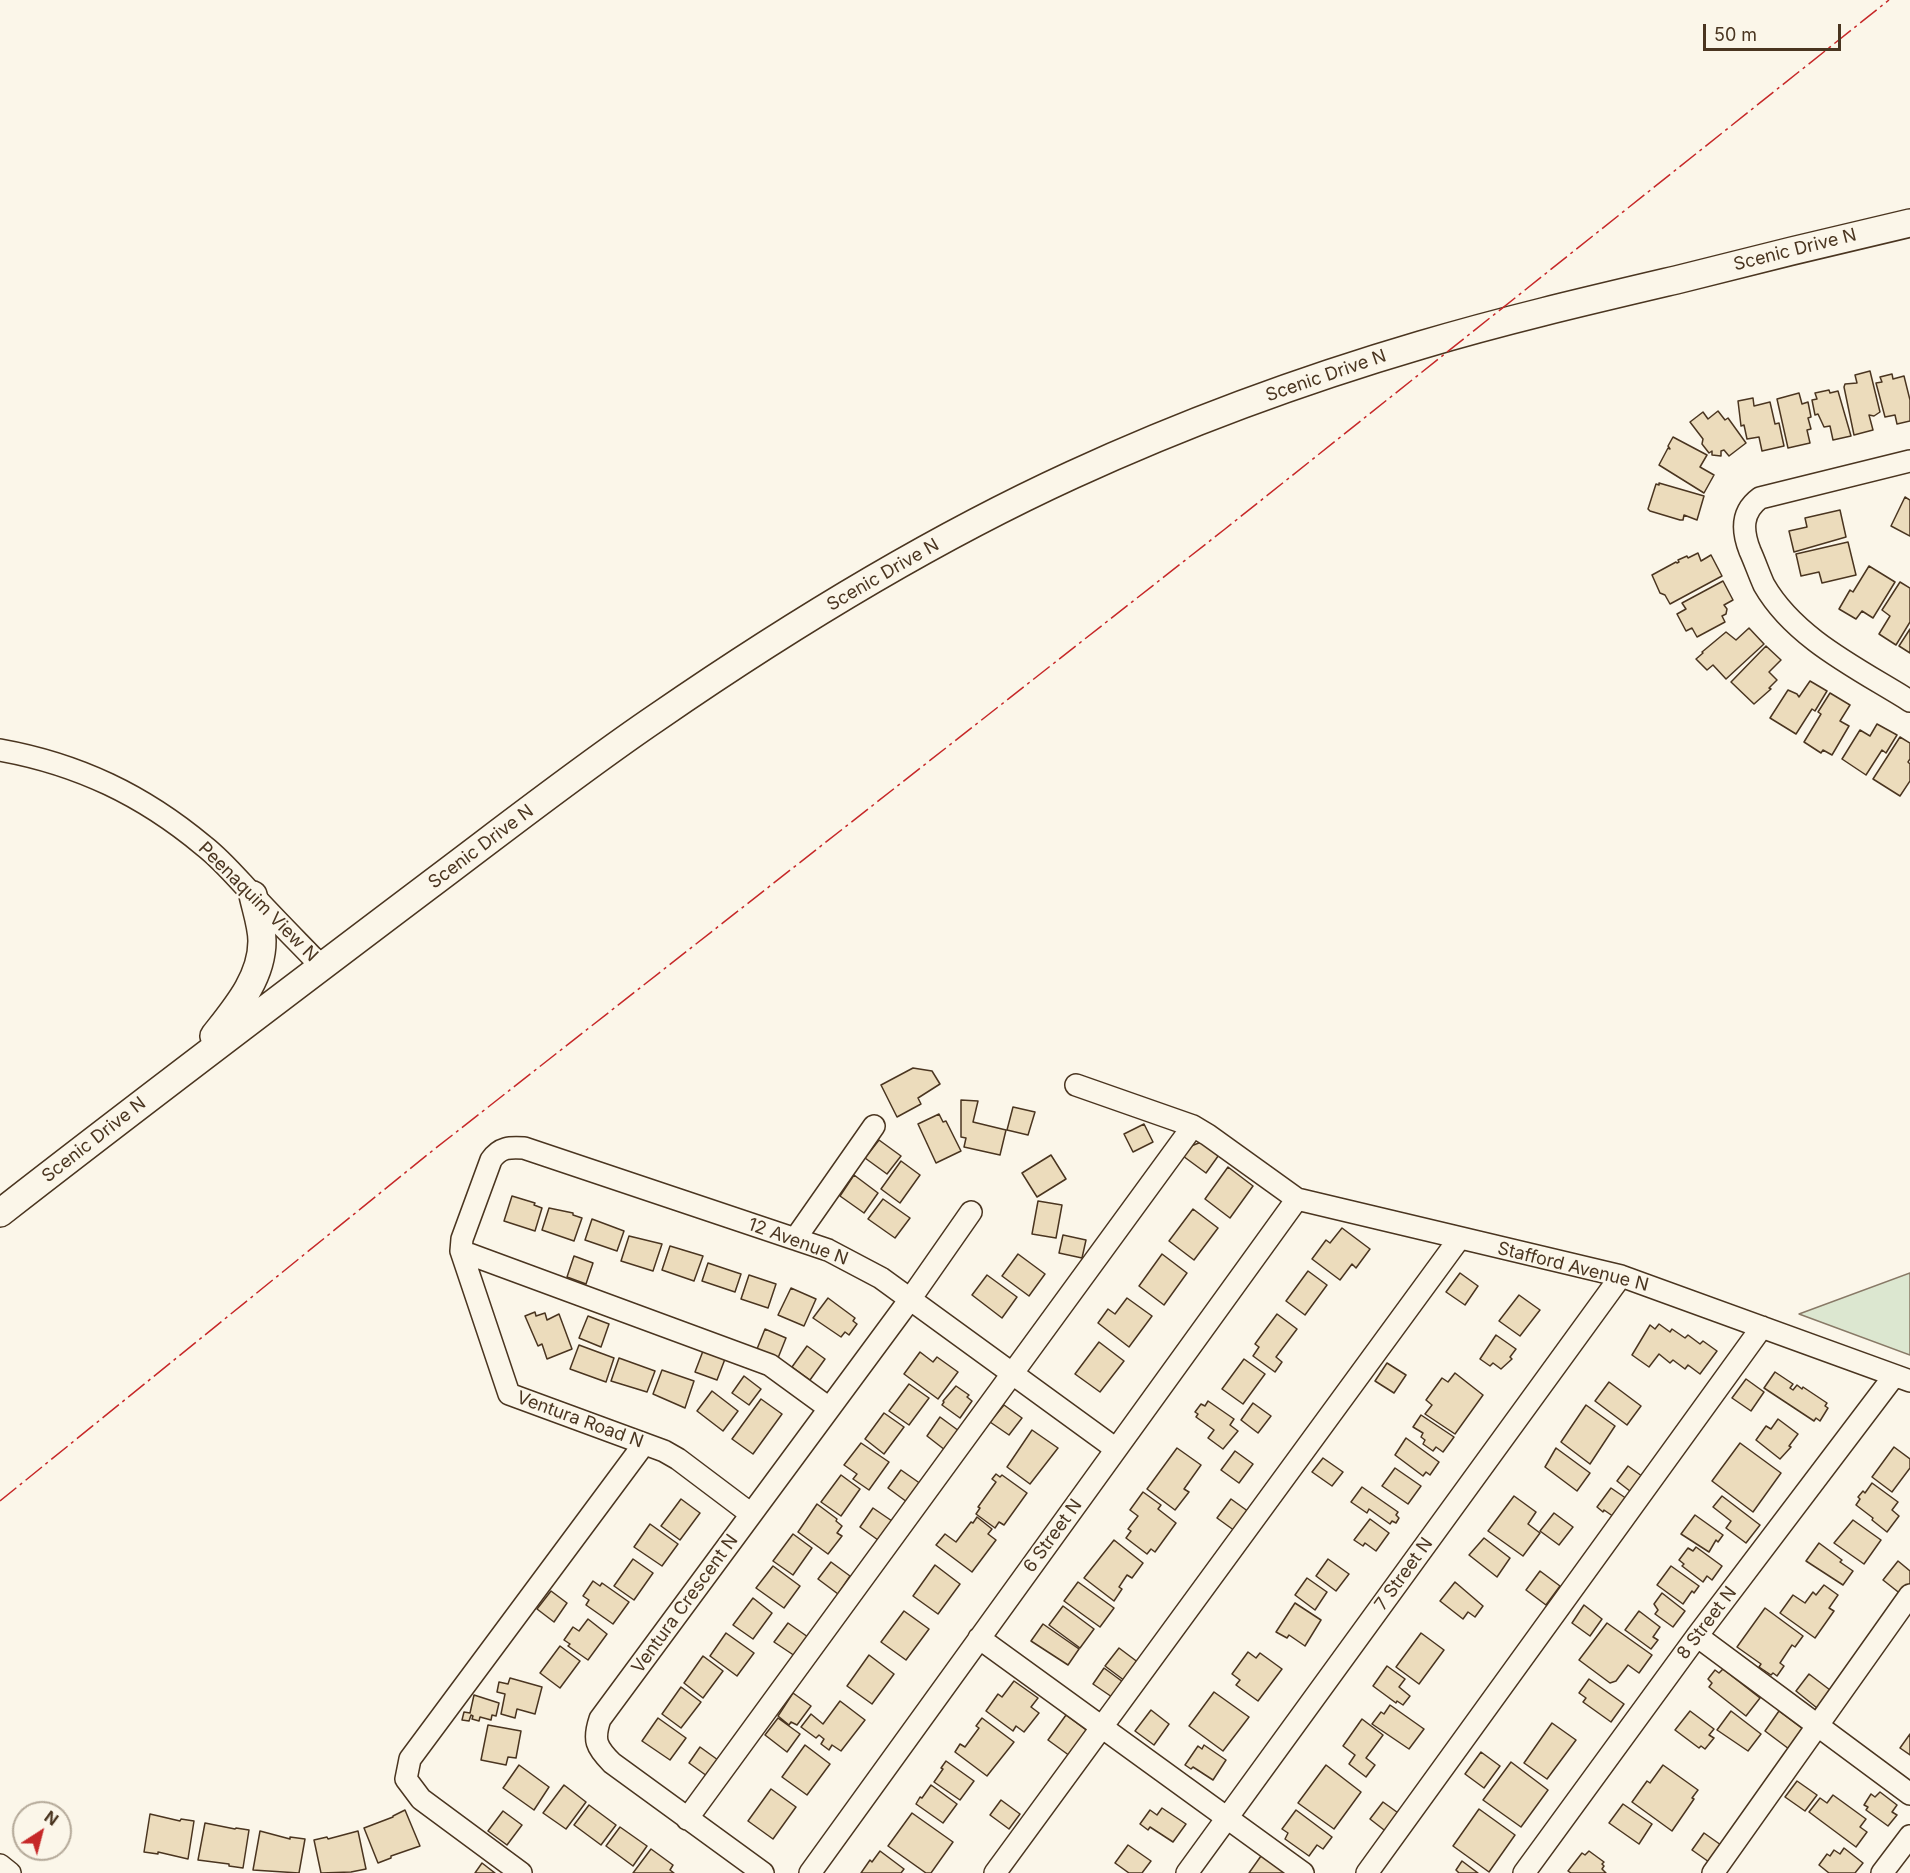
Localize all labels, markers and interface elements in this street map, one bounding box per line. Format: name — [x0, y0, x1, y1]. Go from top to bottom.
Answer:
scale bar — [1706, 12, 1844, 50]
text: 50 m — [1714, 24, 1757, 45]
street label: Scenic Drive N — [1731, 224, 1859, 276]
street label: Scenic Drive N — [1263, 345, 1389, 407]
street label: Scenic Drive N — [823, 534, 943, 616]
street label: Scenic Drive N — [424, 800, 538, 894]
street label: Peenaquim View N — [194, 838, 322, 966]
street label: Scenic Drive N — [38, 1093, 150, 1187]
street label: 12 Avenue N — [745, 1214, 851, 1270]
street label: Stafford Avenue N — [1495, 1238, 1651, 1296]
street label: Ventura Road N — [514, 1387, 646, 1453]
street label: 6 Street N — [1019, 1495, 1087, 1577]
street label: Ventura Crescent N — [627, 1530, 743, 1678]
street label: 7 Street N — [1370, 1533, 1438, 1615]
street label: 8 Street N — [1673, 1582, 1741, 1664]
north arrow — [12, 1801, 72, 1861]
text: N — [41, 1806, 62, 1830]

